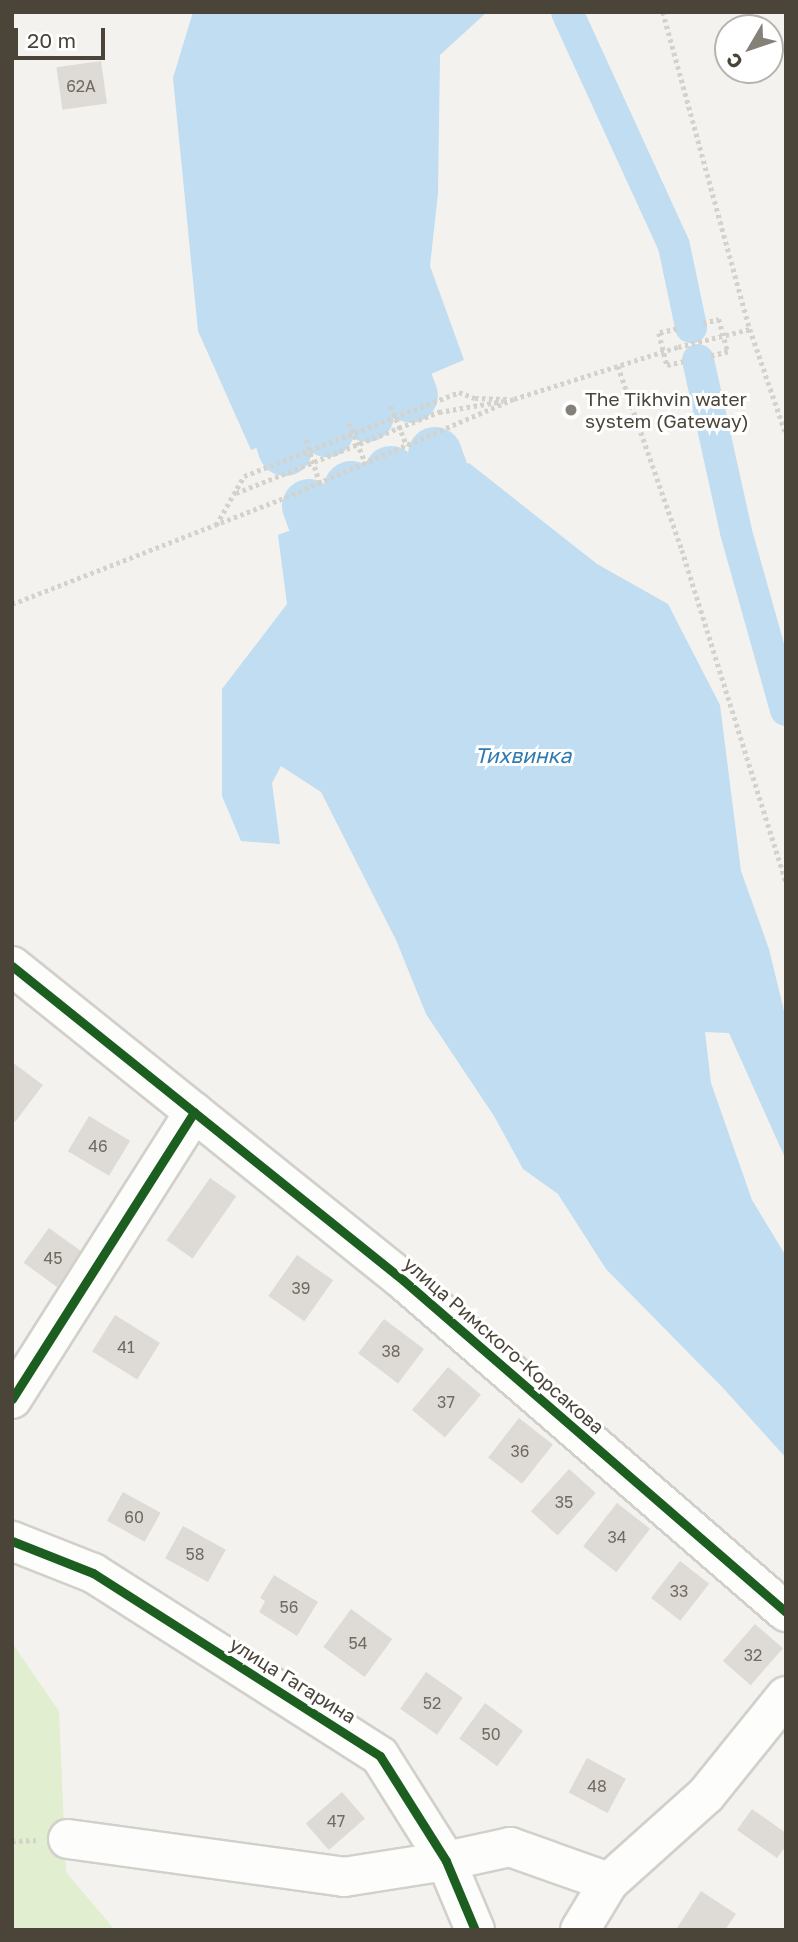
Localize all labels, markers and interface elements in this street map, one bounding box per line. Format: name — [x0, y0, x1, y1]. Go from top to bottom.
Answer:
scale bar — [18, 14, 108, 58]
north arrow — [714, 14, 784, 84]
text: 20 m — [27, 27, 76, 53]
text: С — [721, 49, 747, 74]
house number: 62А — [66, 76, 96, 96]
place label: The Tikhvin water system (Gateway) — [585, 388, 749, 432]
marker: The Tikhvin water system (Gateway) — [563, 402, 579, 418]
water label: Тихвинка — [475, 742, 571, 768]
house number: 46 — [88, 1136, 108, 1156]
house number: 45 — [43, 1248, 63, 1268]
street label: улица Римского-Корсакова — [399, 1252, 609, 1438]
house number: 39 — [291, 1278, 311, 1298]
house number: 41 — [117, 1337, 135, 1357]
house number: 38 — [381, 1341, 401, 1361]
house number: 37 — [437, 1392, 455, 1412]
house number: 36 — [510, 1441, 530, 1461]
house number: 35 — [555, 1492, 573, 1512]
house number: 60 — [124, 1507, 144, 1527]
house number: 34 — [607, 1527, 627, 1547]
house number: 58 — [185, 1544, 205, 1564]
house number: 33 — [670, 1581, 688, 1601]
house number: 56 — [280, 1597, 298, 1617]
street label: улица Гагарина — [226, 1632, 360, 1728]
house number: 54 — [348, 1633, 368, 1653]
house number: 32 — [744, 1645, 762, 1665]
house number: 52 — [423, 1693, 441, 1713]
house number: 50 — [481, 1724, 501, 1744]
house number: 48 — [587, 1776, 607, 1796]
house number: 47 — [327, 1811, 345, 1831]

